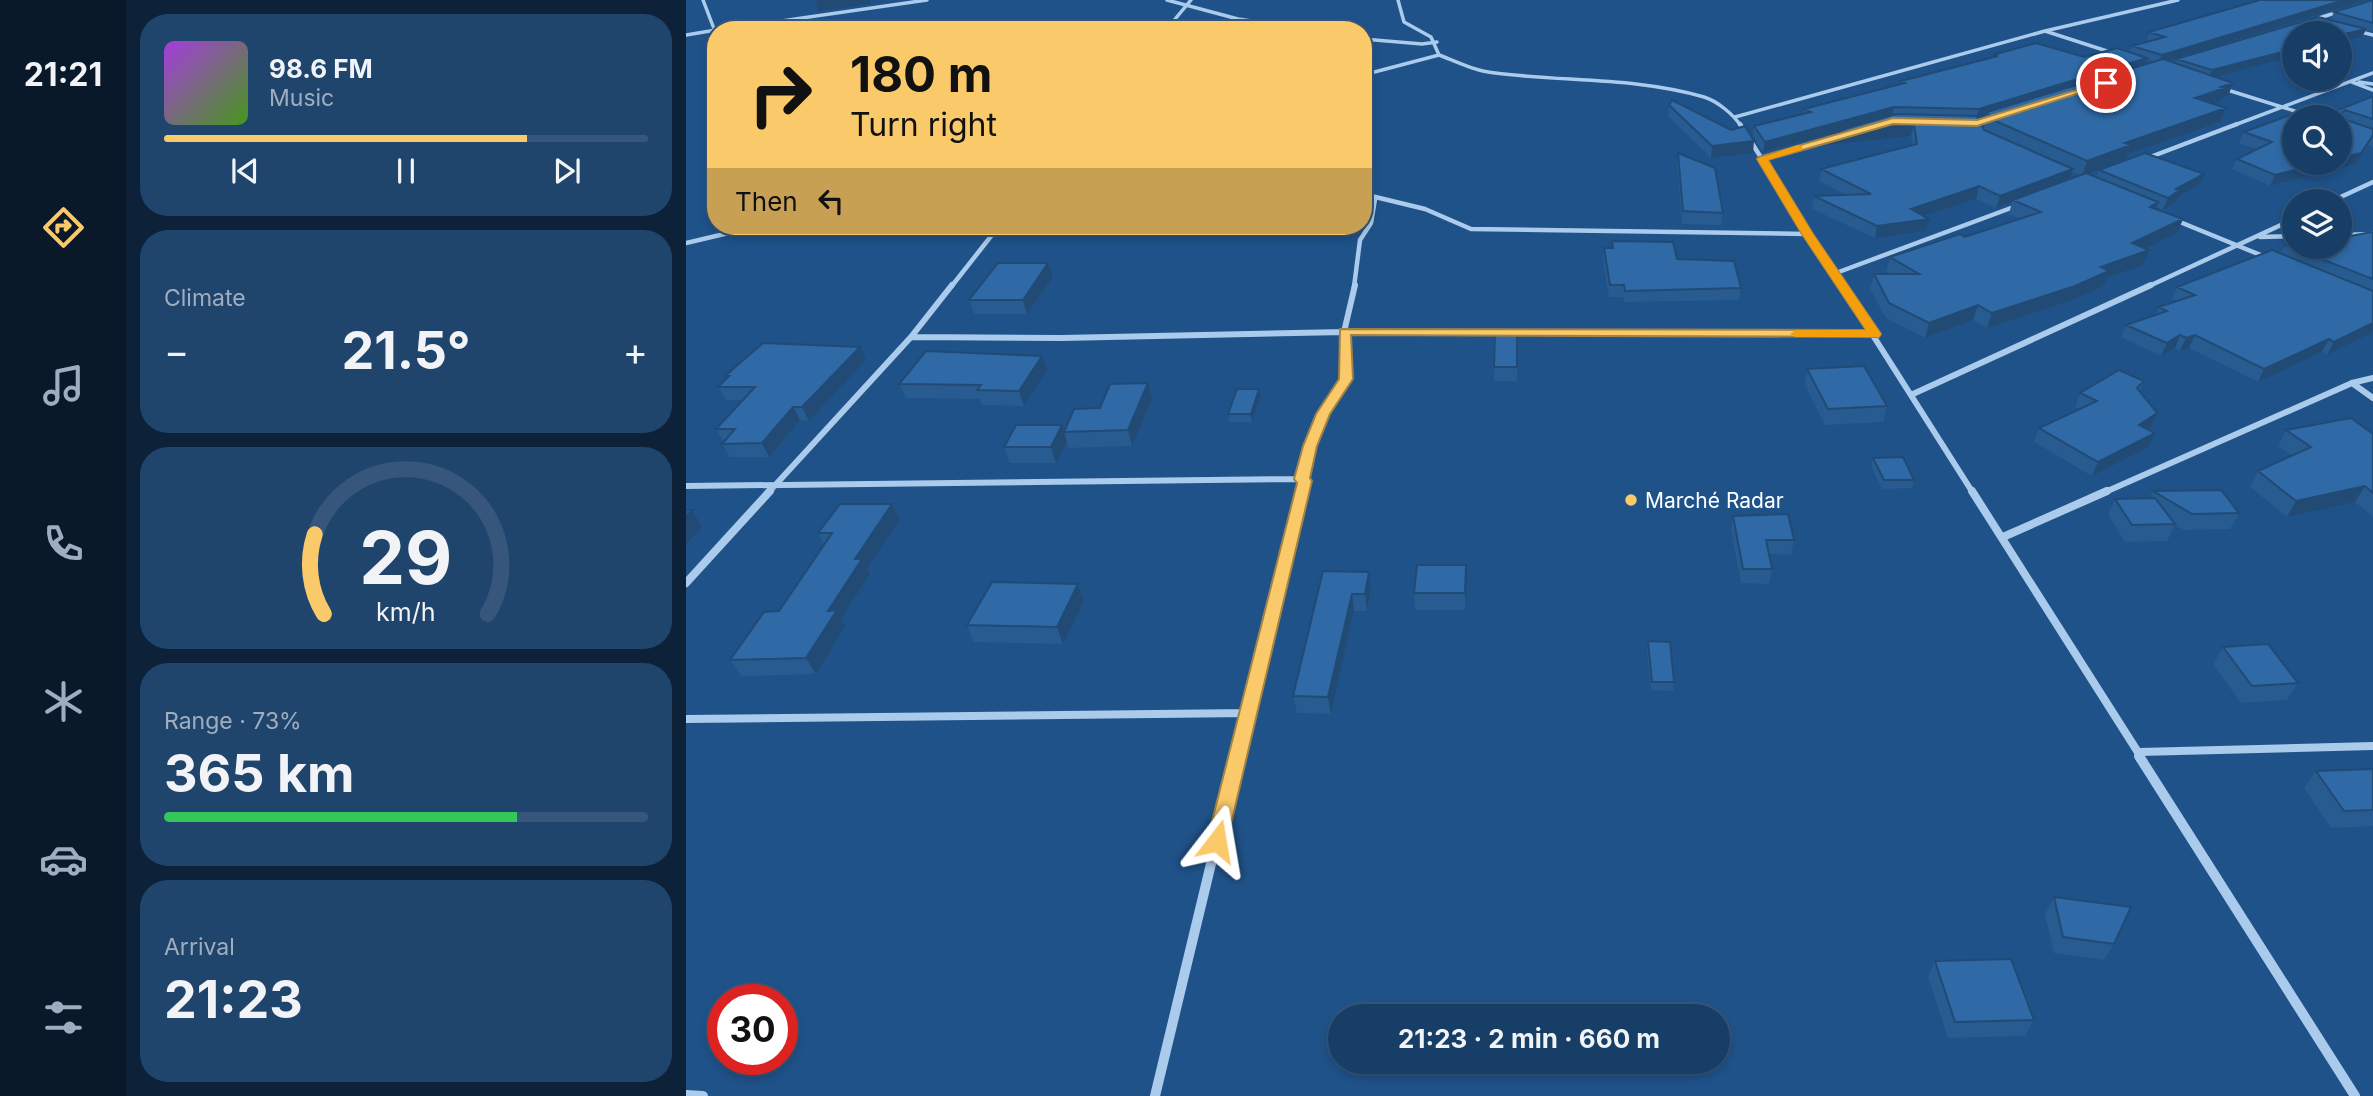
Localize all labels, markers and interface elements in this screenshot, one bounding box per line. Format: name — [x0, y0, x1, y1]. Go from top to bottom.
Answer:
map controls — [2282, 21, 2352, 259]
button: sound — [2282, 21, 2352, 91]
text: 180 m — [850, 45, 992, 104]
icon: right — [735, 49, 826, 140]
text: 98.6 FM — [269, 53, 373, 84]
pin — [2076, 53, 2136, 113]
text: 21:21 — [24, 55, 102, 94]
icon: arrive — [2087, 64, 2125, 102]
text: Music — [269, 84, 334, 112]
text: Turn right — [850, 105, 997, 144]
button: search — [2282, 105, 2352, 175]
icon: previous — [226, 152, 264, 190]
icon: pause — [387, 152, 425, 190]
icon: next — [548, 152, 586, 190]
icon: left — [812, 182, 850, 220]
text: Then — [735, 186, 798, 217]
button: layers — [2282, 189, 2352, 259]
icon: directions — [39, 203, 88, 252]
text: Climate — [164, 284, 246, 312]
text: 21.5° — [341, 319, 471, 382]
text: − — [164, 328, 189, 374]
text: + — [623, 328, 648, 374]
icon: music — [39, 361, 88, 410]
place label: Marché Radar — [1645, 488, 1784, 513]
marker: Marché Radar — [1623, 492, 1639, 508]
text: 29 — [359, 513, 453, 602]
icon: phone — [39, 519, 88, 568]
text: km/h — [376, 597, 436, 627]
icon: climate — [39, 677, 88, 726]
text: Range · 73% — [164, 707, 302, 735]
text: 365 km — [164, 742, 355, 805]
position arrow — [1180, 804, 1254, 878]
icon: car — [39, 835, 88, 884]
text: Arrival — [164, 933, 235, 961]
text: 21:23 — [164, 968, 303, 1031]
speed limit sign: 30 — [707, 984, 798, 1075]
icon: filters — [39, 993, 88, 1042]
text: 21:23 · 2 min · 660 m — [1398, 1023, 1660, 1054]

